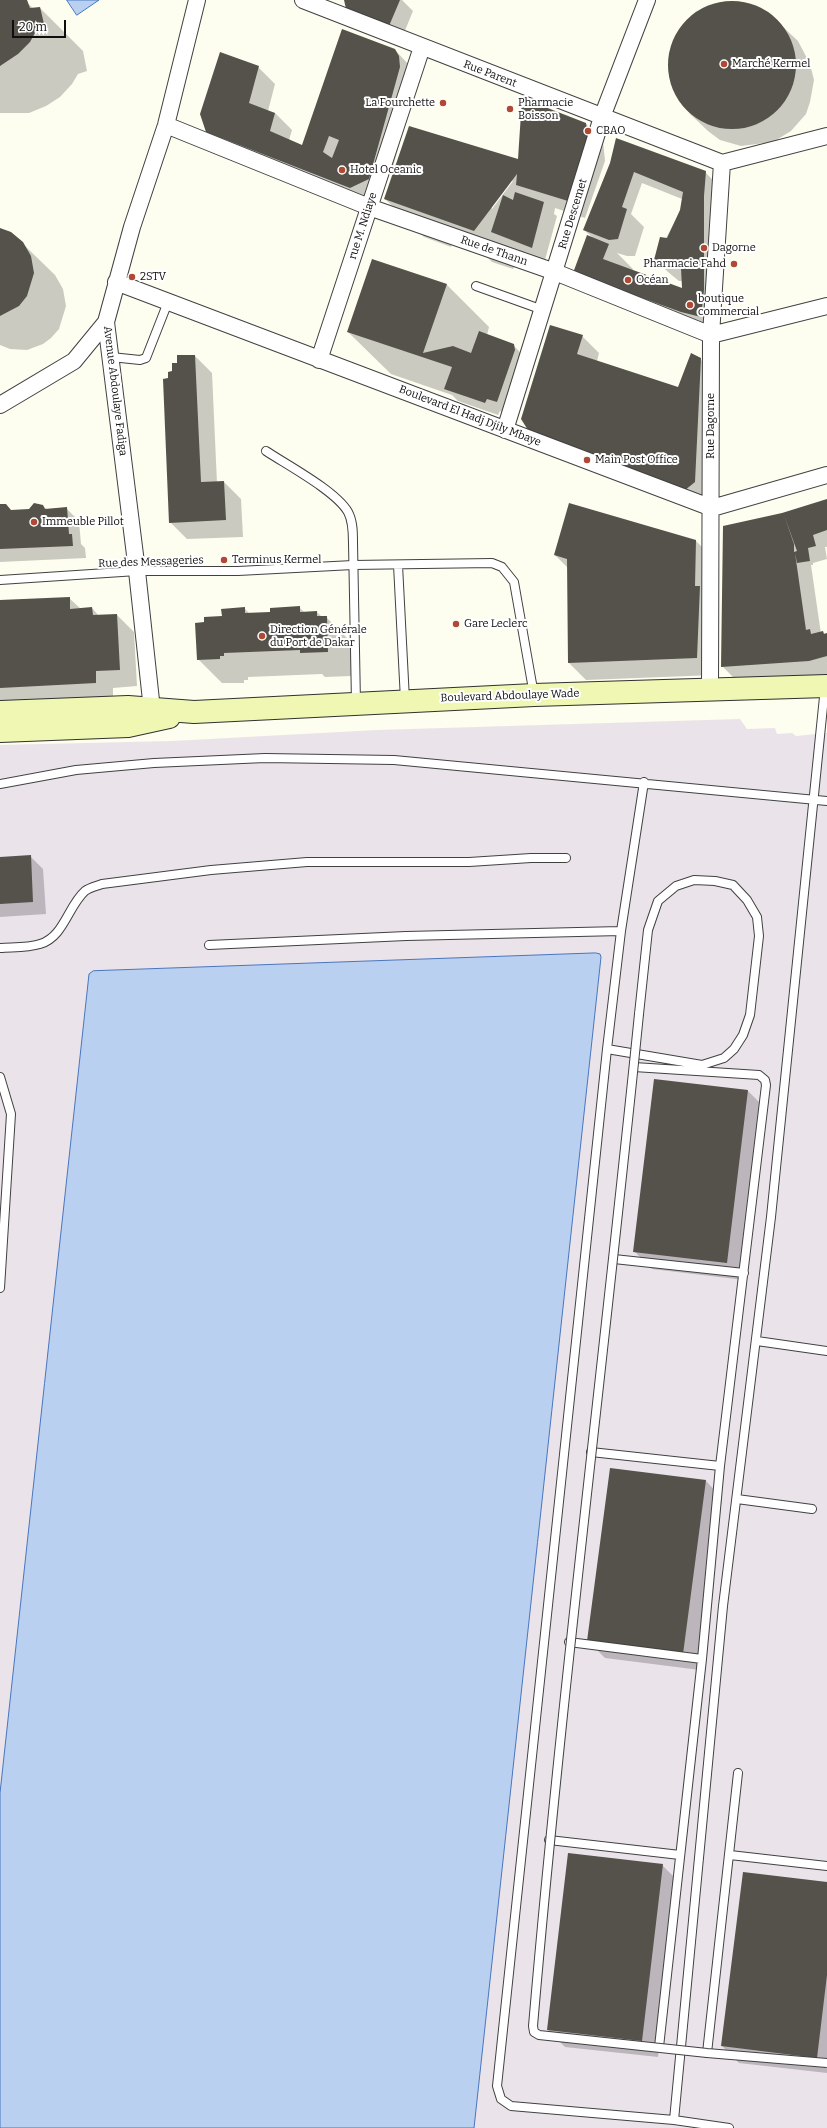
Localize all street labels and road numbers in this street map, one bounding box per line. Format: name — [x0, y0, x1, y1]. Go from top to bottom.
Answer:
street label: Rue Parent — [462, 58, 518, 90]
street label: Rue Descemet — [556, 177, 590, 251]
street label: rue M. Ndiaye — [346, 191, 380, 261]
street label: Rue de Thann — [459, 233, 529, 269]
street label: Avenue Abdoulaye Fadiga — [100, 325, 130, 457]
street label: Boulevard El Hadj Djily Mbaye — [397, 383, 543, 449]
street label: Rue Dagorne — [704, 393, 718, 459]
street label: Rue des Messageries — [98, 554, 204, 570]
street label: Boulevard Abdoulaye Wade — [440, 687, 580, 705]

